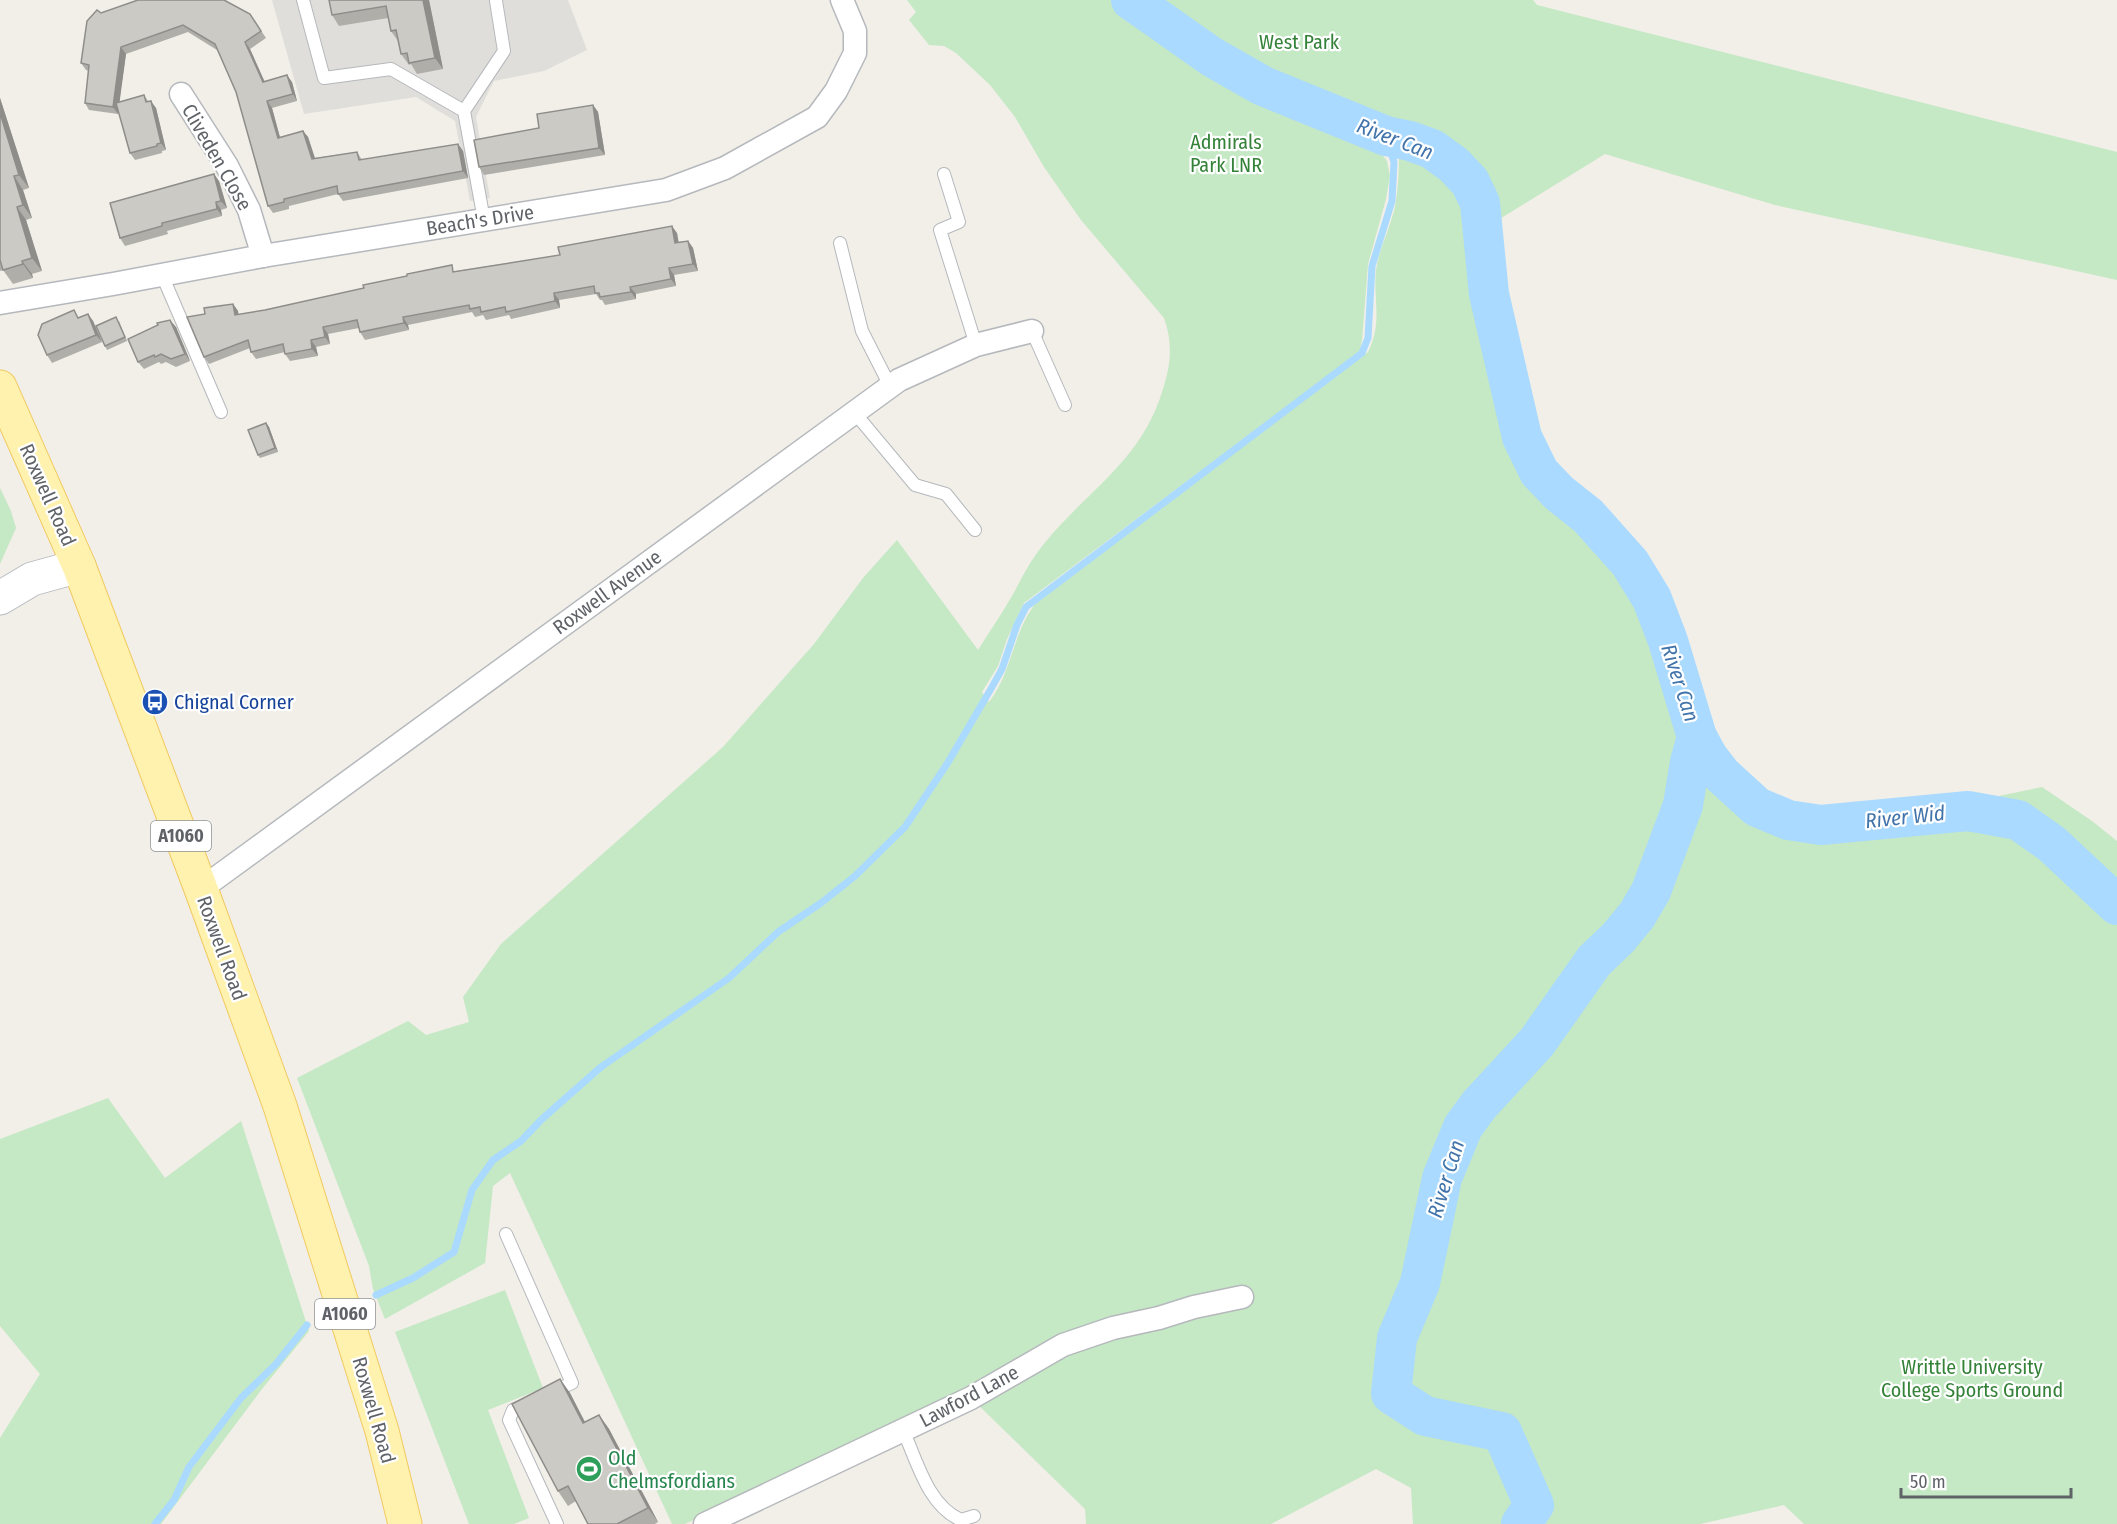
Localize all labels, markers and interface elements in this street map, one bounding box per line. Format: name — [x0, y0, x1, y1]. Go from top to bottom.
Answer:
park label: West Park — [1259, 30, 1340, 54]
street label: Cliveden Close — [177, 100, 257, 214]
water label: River Can — [1353, 113, 1437, 165]
park label: Admirals Park LNR — [1190, 130, 1262, 177]
street label: Beach's Drive — [424, 200, 536, 240]
street label: Roxwell Road — [15, 440, 81, 550]
street label: Roxwell Avenue — [548, 545, 666, 639]
water label: River Can — [1655, 641, 1705, 725]
bus stop icon: Chignal Corner — [140, 687, 170, 717]
place label: Chignal Corner — [174, 690, 294, 714]
water label: River Wid — [1864, 800, 1946, 834]
road number: A1060 — [151, 821, 211, 851]
street label: Roxwell Road — [192, 892, 252, 1004]
water label: River Can — [1422, 1137, 1470, 1221]
road number: A1060 — [315, 1299, 375, 1329]
street label: Roxwell Road — [347, 1354, 401, 1466]
park label: Writtle University College Sports Ground — [1881, 1355, 2063, 1402]
street label: Lawford Lane — [915, 1360, 1023, 1432]
place label: Old Chelmsfordians — [608, 1446, 735, 1493]
sports icon: Old Chelmsfordians — [574, 1454, 604, 1484]
scale bar — [1901, 1461, 2070, 1499]
text: 50 m — [1910, 1471, 1946, 1493]

